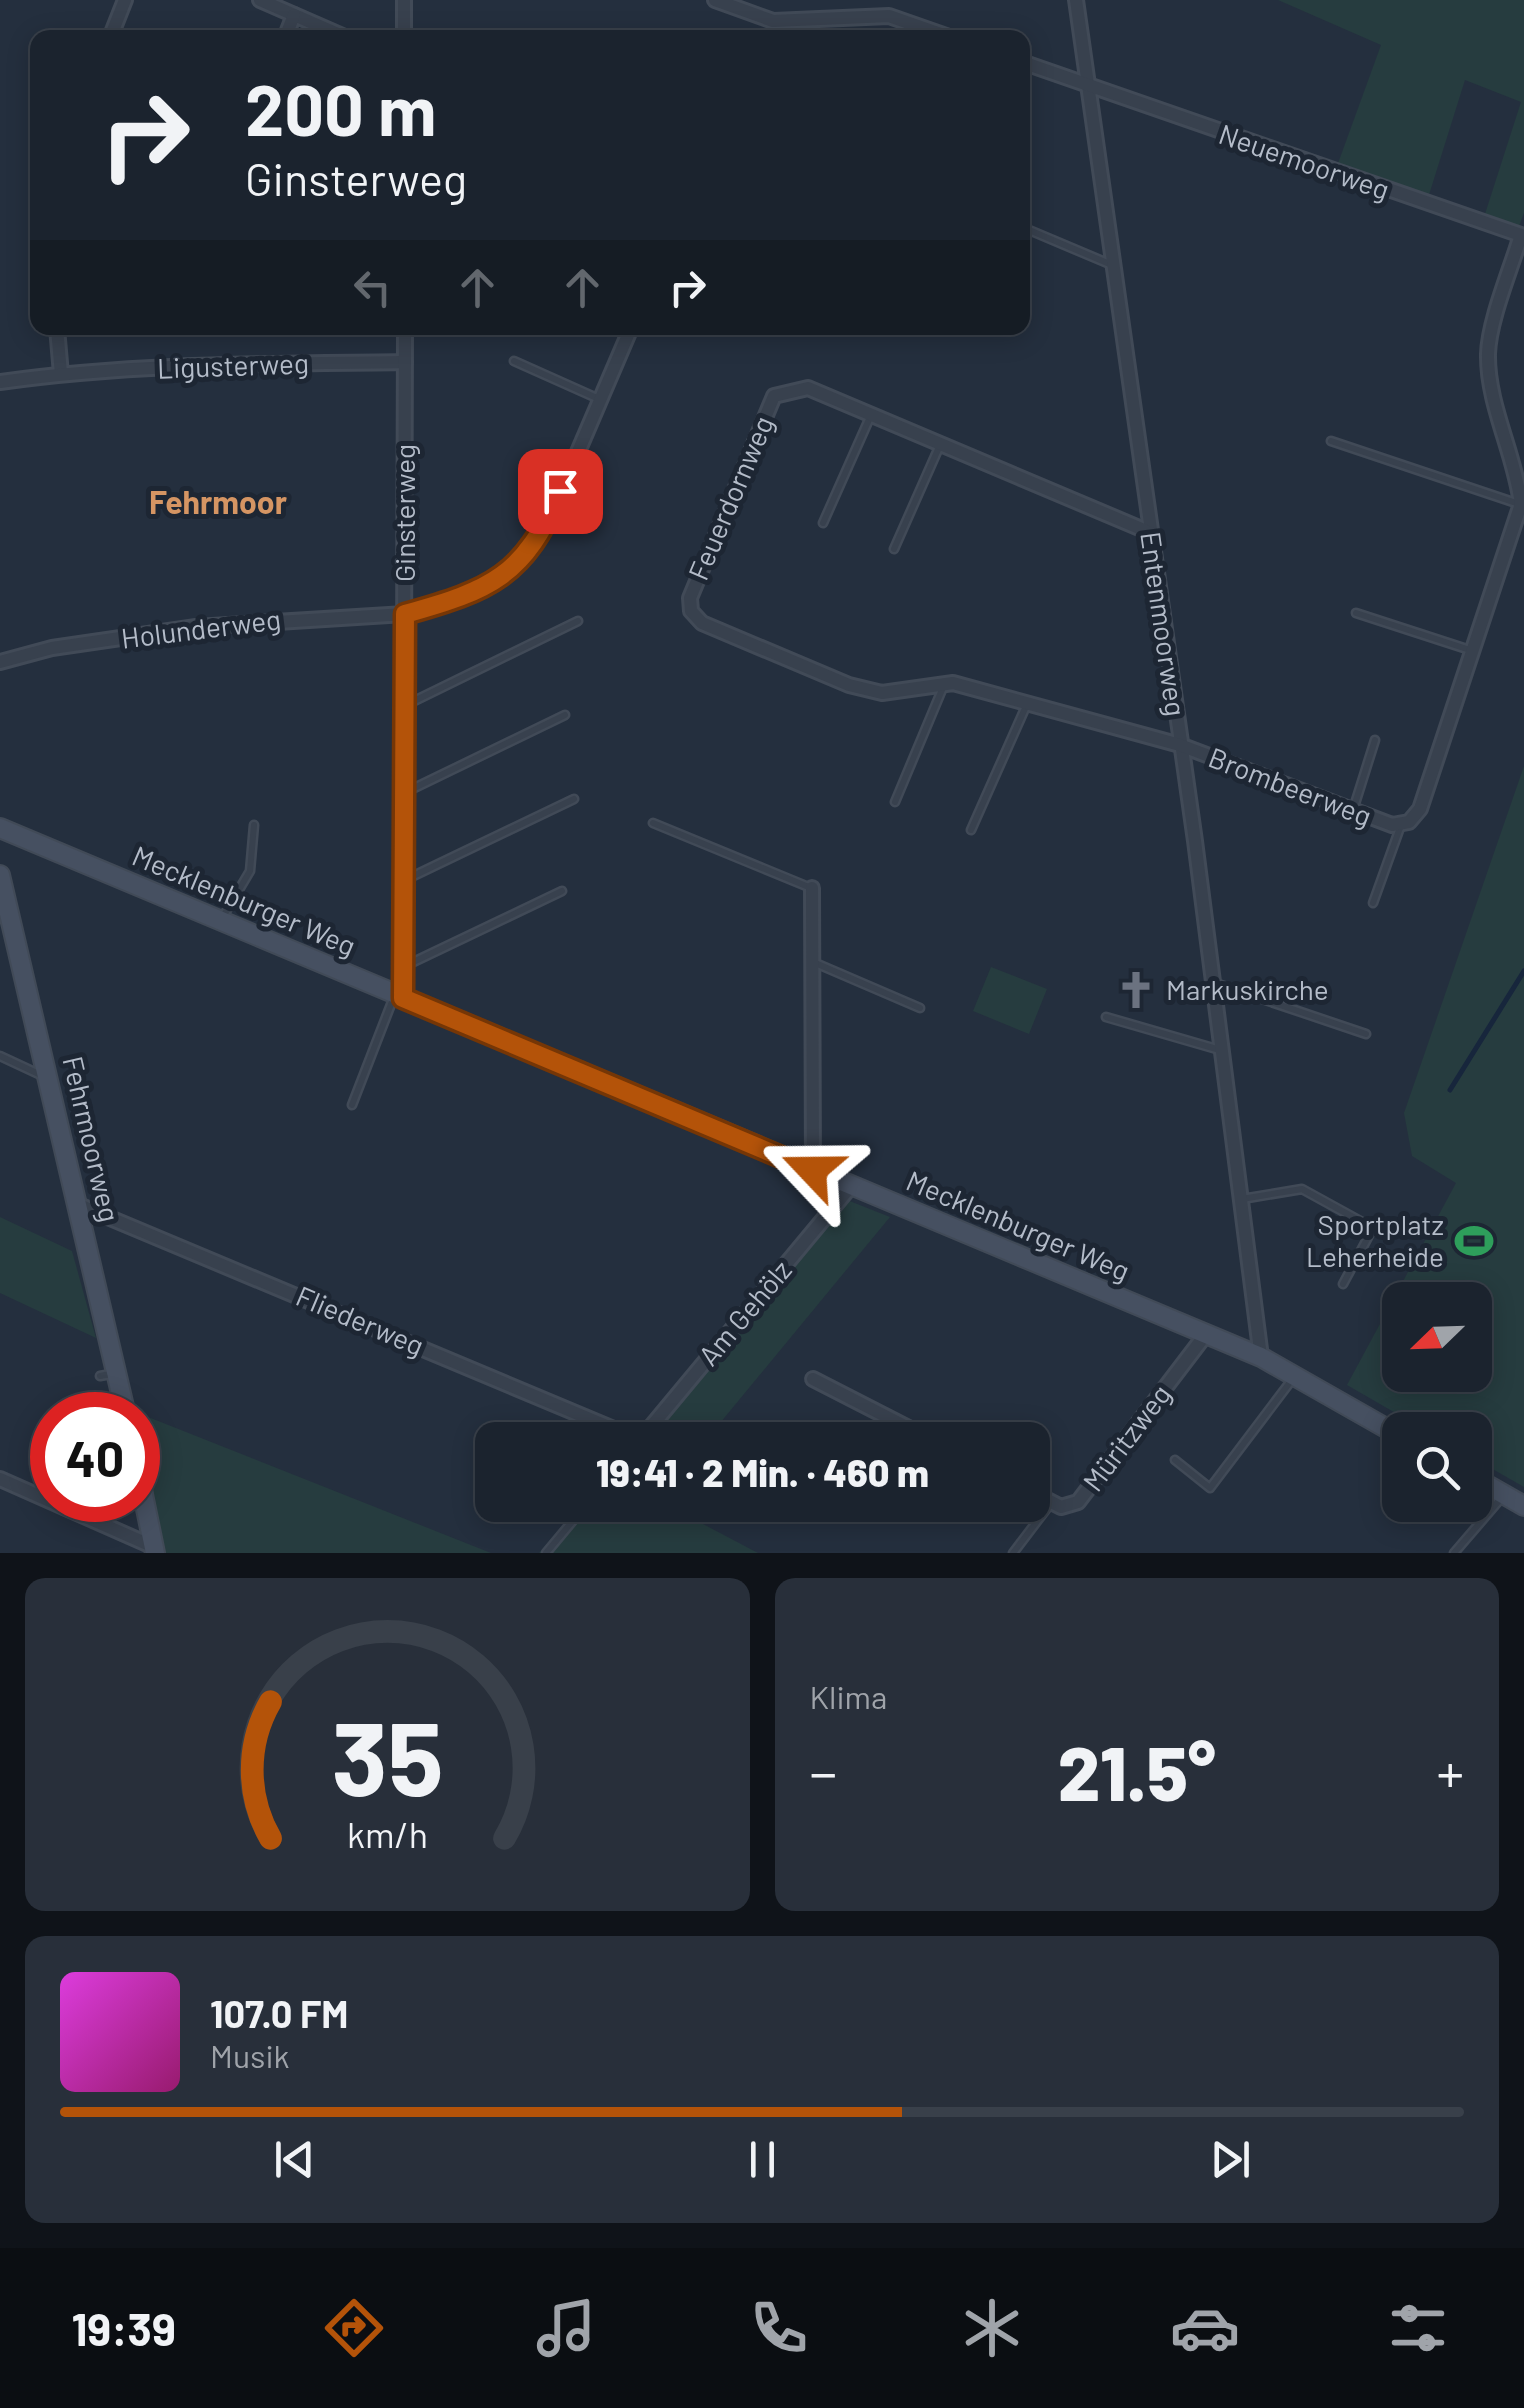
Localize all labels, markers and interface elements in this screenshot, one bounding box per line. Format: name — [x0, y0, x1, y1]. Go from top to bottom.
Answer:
text: 200 m — [245, 66, 436, 150]
icon: right — [80, 70, 210, 200]
street label: Neuemoorweg — [1215, 116, 1394, 206]
text: Ginsterweg — [245, 151, 467, 205]
icon: left — [345, 260, 400, 315]
icon: ahead — [450, 260, 505, 315]
icon: ahead — [555, 260, 610, 315]
icon: right — [660, 260, 715, 315]
street label: Ligusterweg — [157, 345, 309, 385]
street label: Feuerdornweg — [680, 410, 780, 585]
street label: Ginsterweg — [387, 444, 421, 582]
pin — [518, 449, 603, 534]
icon: arrive — [533, 464, 588, 519]
district label: Fehrmoor — [149, 482, 287, 520]
street label: Entenmoorweg — [1134, 529, 1194, 718]
street label: Holunderweg — [119, 601, 283, 655]
street label: Brombeerweg — [1204, 739, 1377, 833]
street label: Mecklenburger Weg — [128, 838, 361, 962]
church icon: Markuskirche — [1115, 969, 1157, 1011]
place label: Markuskirche — [1166, 972, 1329, 1006]
street label: Fehrmoorweg — [56, 1053, 128, 1225]
position arrow — [760, 1118, 864, 1222]
street label: Mecklenburger Weg — [902, 1163, 1135, 1287]
place label: Sportplatz Leherheide — [1306, 1207, 1444, 1273]
sports icon: Sportplatz Leherheide — [1453, 1220, 1495, 1262]
street label: Am Gehölz — [691, 1253, 798, 1372]
street label: Fliederweg — [292, 1278, 429, 1362]
north arrow — [1382, 1282, 1492, 1392]
map controls — [1382, 1282, 1492, 1522]
street label: Müritzweg — [1075, 1377, 1177, 1497]
speed limit sign: 40 — [30, 1392, 160, 1522]
button: search — [1382, 1412, 1492, 1522]
text: 19:41 · 2 Min. · 460 m — [596, 1449, 929, 1495]
text: Klima — [810, 1677, 887, 1715]
text: 35 — [331, 1692, 443, 1817]
text: 21.5° — [1058, 1726, 1216, 1816]
text: − — [810, 1738, 837, 1804]
text: + — [1436, 1738, 1464, 1804]
text: km/h — [347, 1812, 428, 1855]
text: 107.0 FM — [210, 1990, 348, 2036]
text: Musik — [210, 2036, 290, 2074]
icon: previous — [267, 2132, 322, 2187]
icon: pause — [735, 2132, 790, 2187]
icon: next — [1203, 2132, 1258, 2187]
icon: directions — [319, 2293, 389, 2363]
icon: music — [531, 2293, 601, 2363]
icon: phone — [744, 2293, 814, 2363]
icon: climate — [957, 2293, 1027, 2363]
icon: car — [1170, 2293, 1240, 2363]
icon: filters — [1383, 2293, 1453, 2363]
text: 19:39 — [71, 2301, 176, 2355]

